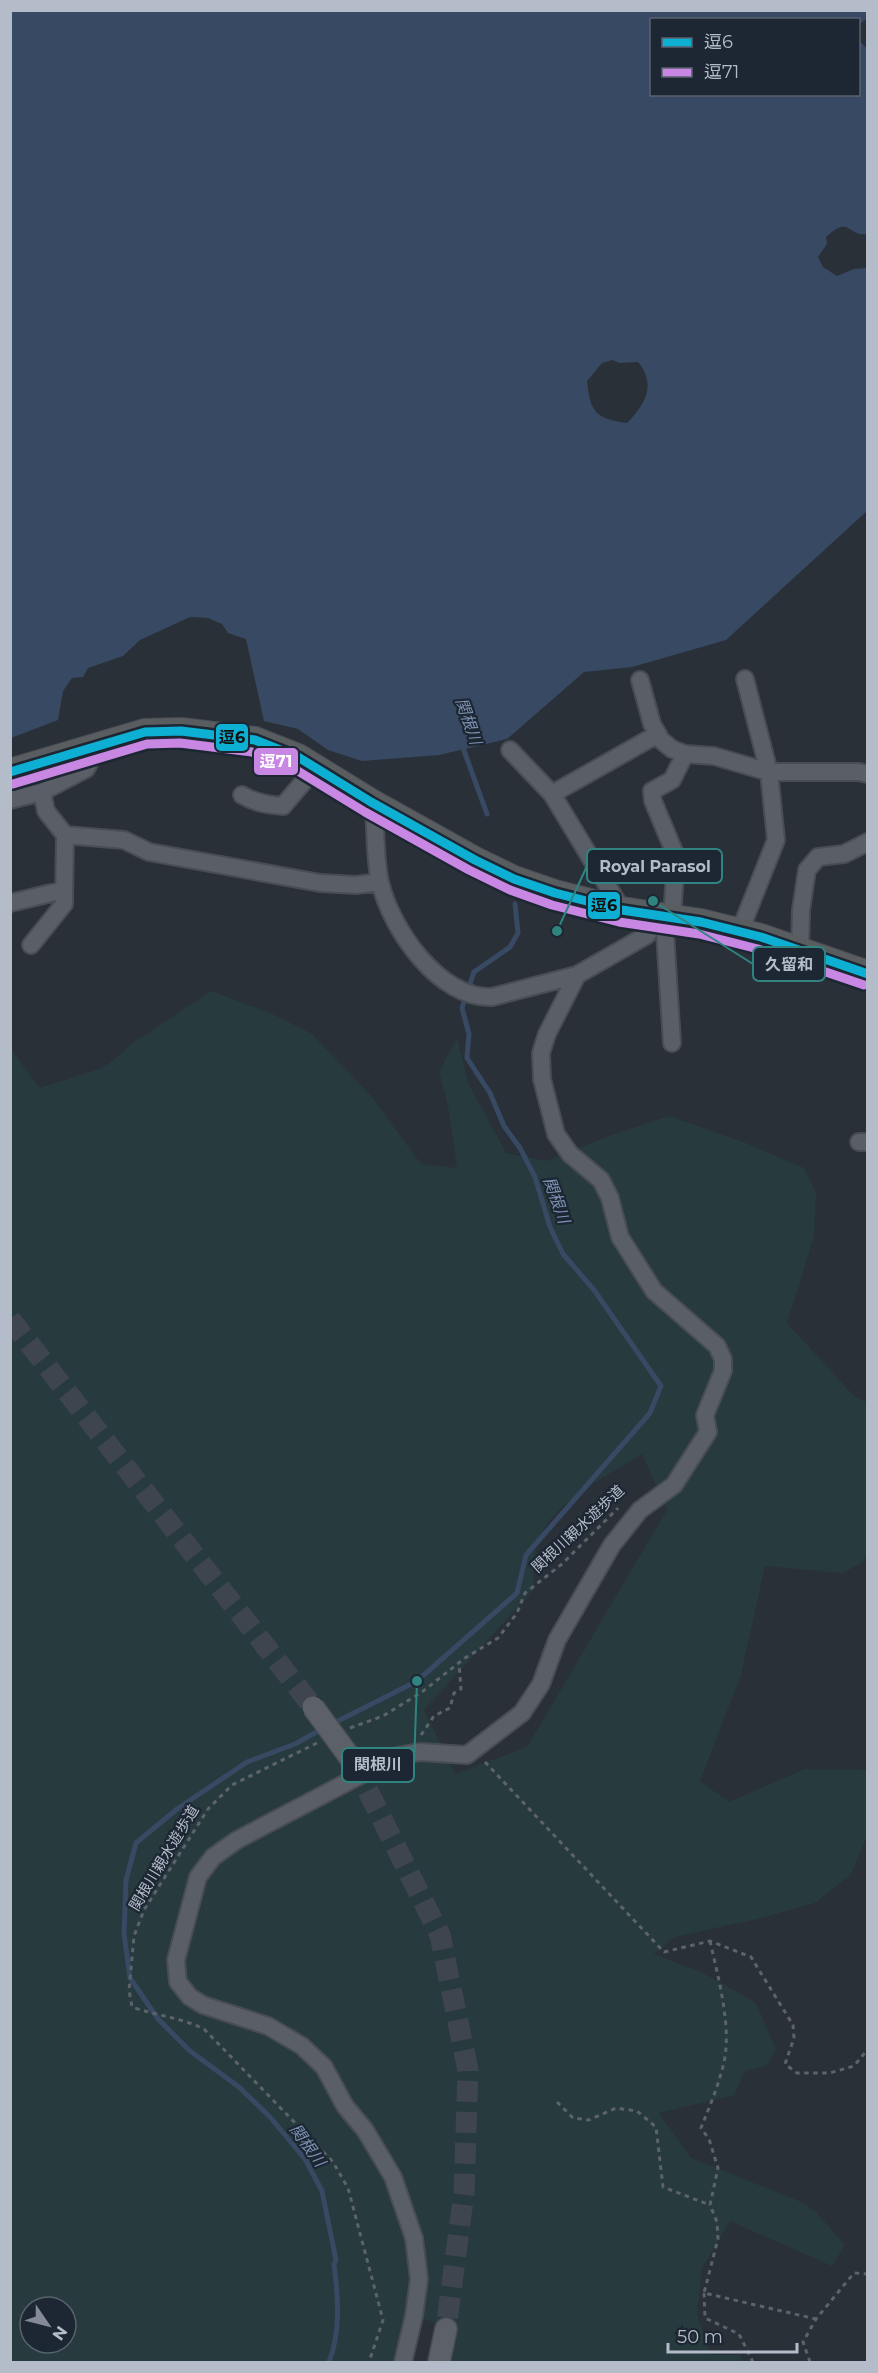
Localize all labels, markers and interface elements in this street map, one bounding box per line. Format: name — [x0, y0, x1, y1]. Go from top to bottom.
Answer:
legend — [650, 18, 860, 96]
text: 逗6 — [704, 31, 733, 53]
text: 逗71 — [704, 61, 739, 83]
water label: 関根川 — [452, 695, 486, 749]
line badge: 逗6 — [215, 723, 249, 752]
text: 逗6 — [219, 728, 245, 747]
line badge: 逗71 — [253, 747, 299, 776]
text: 逗71 — [260, 752, 292, 771]
callout: Royal Parasol — [587, 849, 722, 883]
text: Royal Parasol — [599, 857, 711, 876]
line badge: 逗6 — [587, 891, 621, 920]
text: 逗6 — [591, 896, 617, 915]
callout: 久留和 — [753, 947, 825, 981]
text: 久留和 — [765, 955, 813, 974]
water label: 関根川 — [539, 1174, 574, 1228]
street label: 関根川親水遊歩道 — [527, 1481, 628, 1577]
callout: 関根川 — [342, 1748, 414, 1782]
text: 関根川 — [354, 1755, 402, 1774]
street label: 関根川親水遊歩道 — [125, 1801, 203, 1914]
water label: 関根川 — [286, 2120, 331, 2172]
north arrow — [18, 2295, 78, 2355]
scale bar — [668, 2316, 797, 2354]
text: N — [48, 2323, 71, 2344]
text: 50 m — [677, 2326, 723, 2348]

